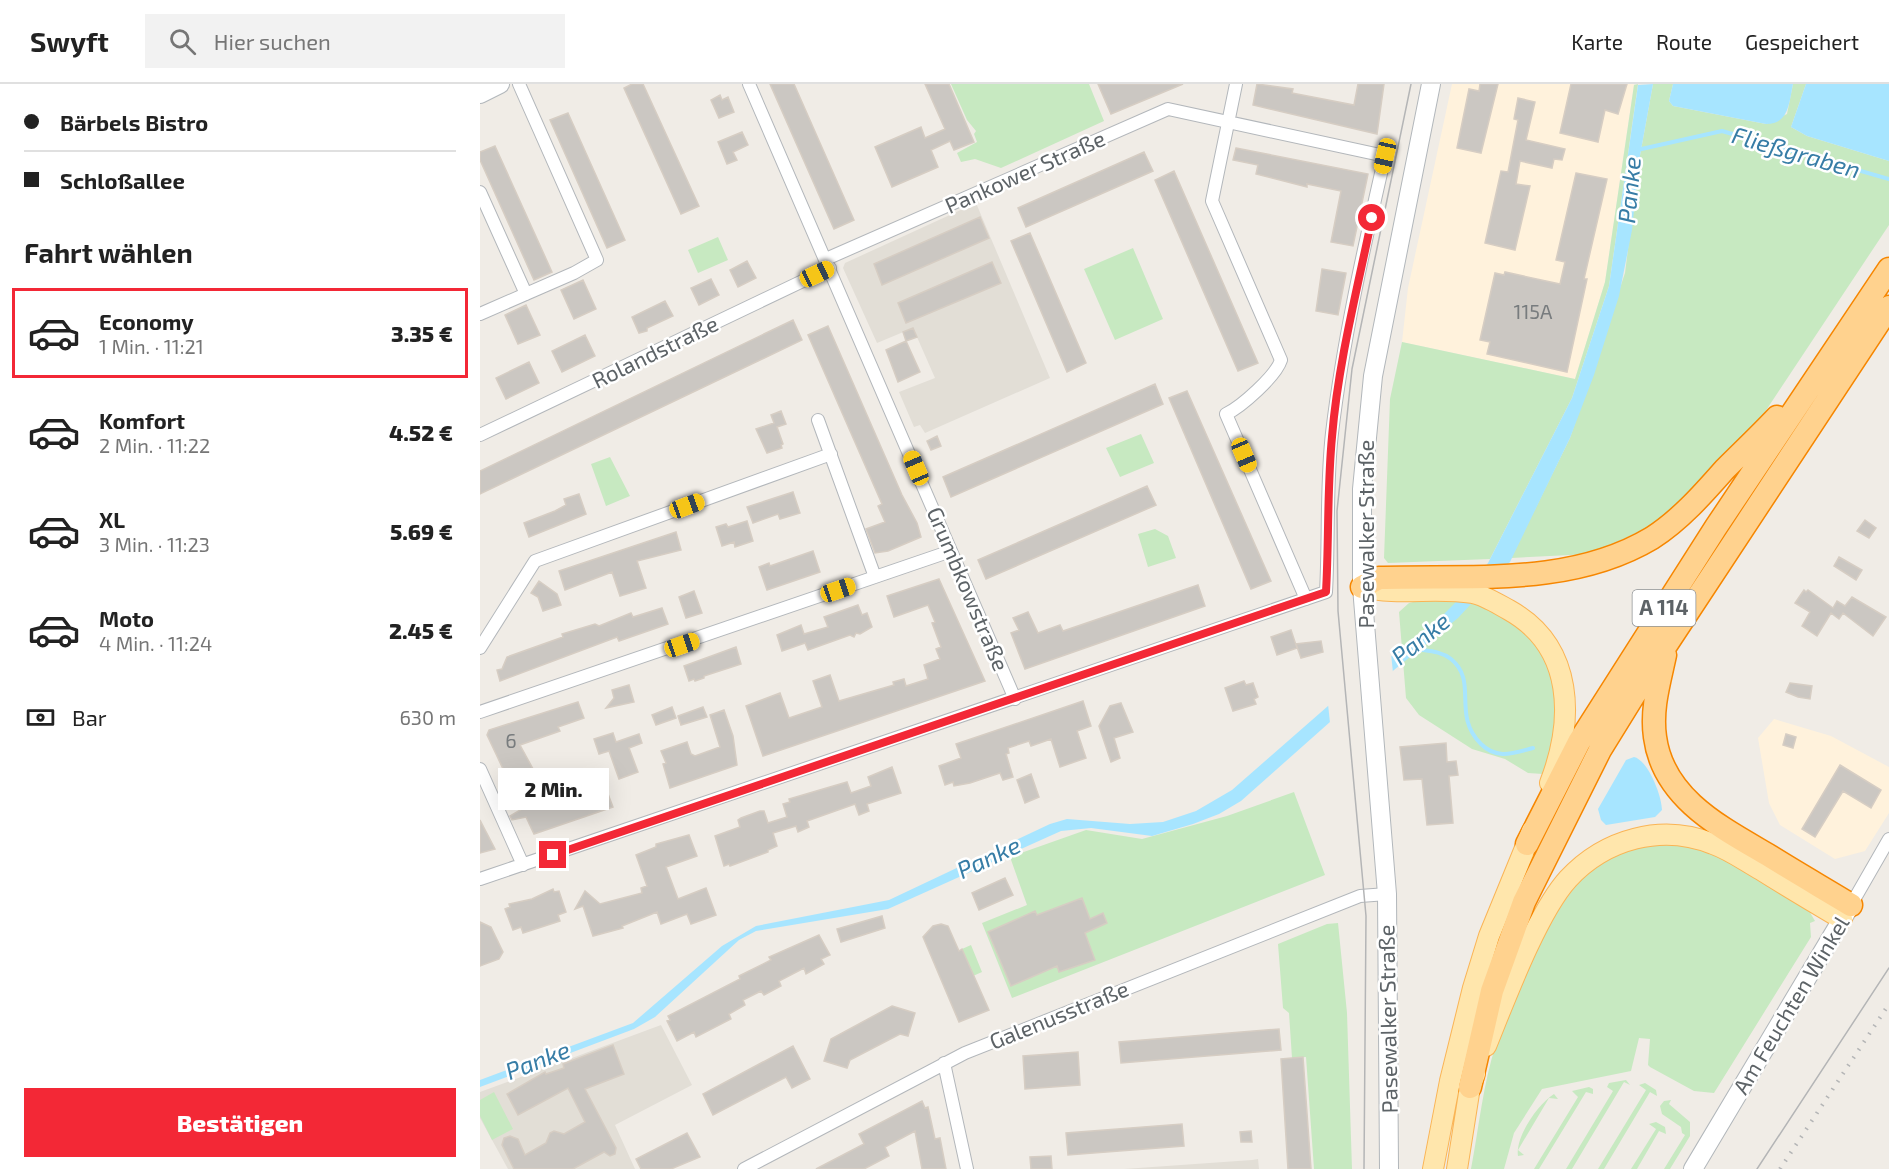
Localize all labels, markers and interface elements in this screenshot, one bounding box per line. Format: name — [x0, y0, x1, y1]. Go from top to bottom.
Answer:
search box — [145, 14, 565, 68]
text: Swyft — [30, 24, 109, 58]
icon: search — [166, 25, 199, 58]
text: Hier suchen — [214, 28, 331, 54]
text: Karte — [1571, 29, 1623, 54]
text: Route — [1656, 29, 1712, 54]
text: Gespeichert — [1745, 29, 1859, 54]
text: Bärbels Bistro — [60, 109, 208, 135]
water label: Fließgraben — [1729, 119, 1864, 184]
street label: Pankower Straße — [941, 124, 1109, 218]
car — [1372, 136, 1398, 176]
water label: Panke — [1611, 155, 1646, 224]
text: Schloßallee — [60, 167, 185, 193]
route start — [1358, 204, 1385, 231]
text: Fahrt wählen — [24, 236, 193, 268]
car — [797, 258, 837, 290]
house number: 115A — [1513, 299, 1553, 323]
icon: car — [27, 306, 81, 360]
text: Economy — [99, 308, 194, 334]
street label: Rolandstraße — [587, 309, 722, 393]
text: 3.35 € — [391, 320, 453, 346]
text: 1 Min. · 11:21 — [99, 334, 204, 358]
icon: car — [27, 405, 81, 459]
text: Komfort — [99, 407, 185, 433]
text: 4.52 € — [389, 419, 453, 445]
text: 2 Min. · 11:22 — [99, 433, 210, 457]
car — [1229, 435, 1259, 475]
street label: Pasewalker Straße — [1352, 440, 1378, 628]
car — [901, 448, 931, 488]
car — [667, 491, 707, 521]
street label: Grumbkowstraße — [923, 503, 1015, 674]
icon: car — [27, 504, 81, 558]
text: XL — [99, 506, 125, 532]
text: 5.69 € — [390, 518, 453, 544]
text: 3 Min. · 11:23 — [99, 532, 210, 556]
car — [818, 576, 858, 604]
road number: A 114 — [1632, 590, 1696, 626]
icon: car — [27, 603, 81, 657]
text: Moto — [99, 605, 154, 631]
water label: Panke — [1385, 605, 1455, 670]
text: 2.45 € — [389, 617, 453, 643]
text: 4 Min. · 11:24 — [99, 631, 212, 655]
car — [662, 631, 702, 659]
icon: cash — [24, 701, 57, 734]
text: Bar — [72, 704, 107, 730]
text: 630 m — [399, 705, 456, 729]
house number: 6 — [505, 728, 517, 752]
callout: 2 Min. — [497, 768, 608, 810]
text: 2 Min. — [525, 777, 582, 801]
water label: Panke — [952, 829, 1025, 884]
route end — [539, 841, 566, 868]
street label: Am Feuchten Winkel — [1727, 910, 1854, 1098]
street label: Pasewalker Straße — [1372, 924, 1402, 1114]
street label: Galenusstraße — [985, 974, 1132, 1054]
water label: Panke — [501, 1034, 574, 1085]
button: Bestätigen — [24, 1088, 456, 1157]

